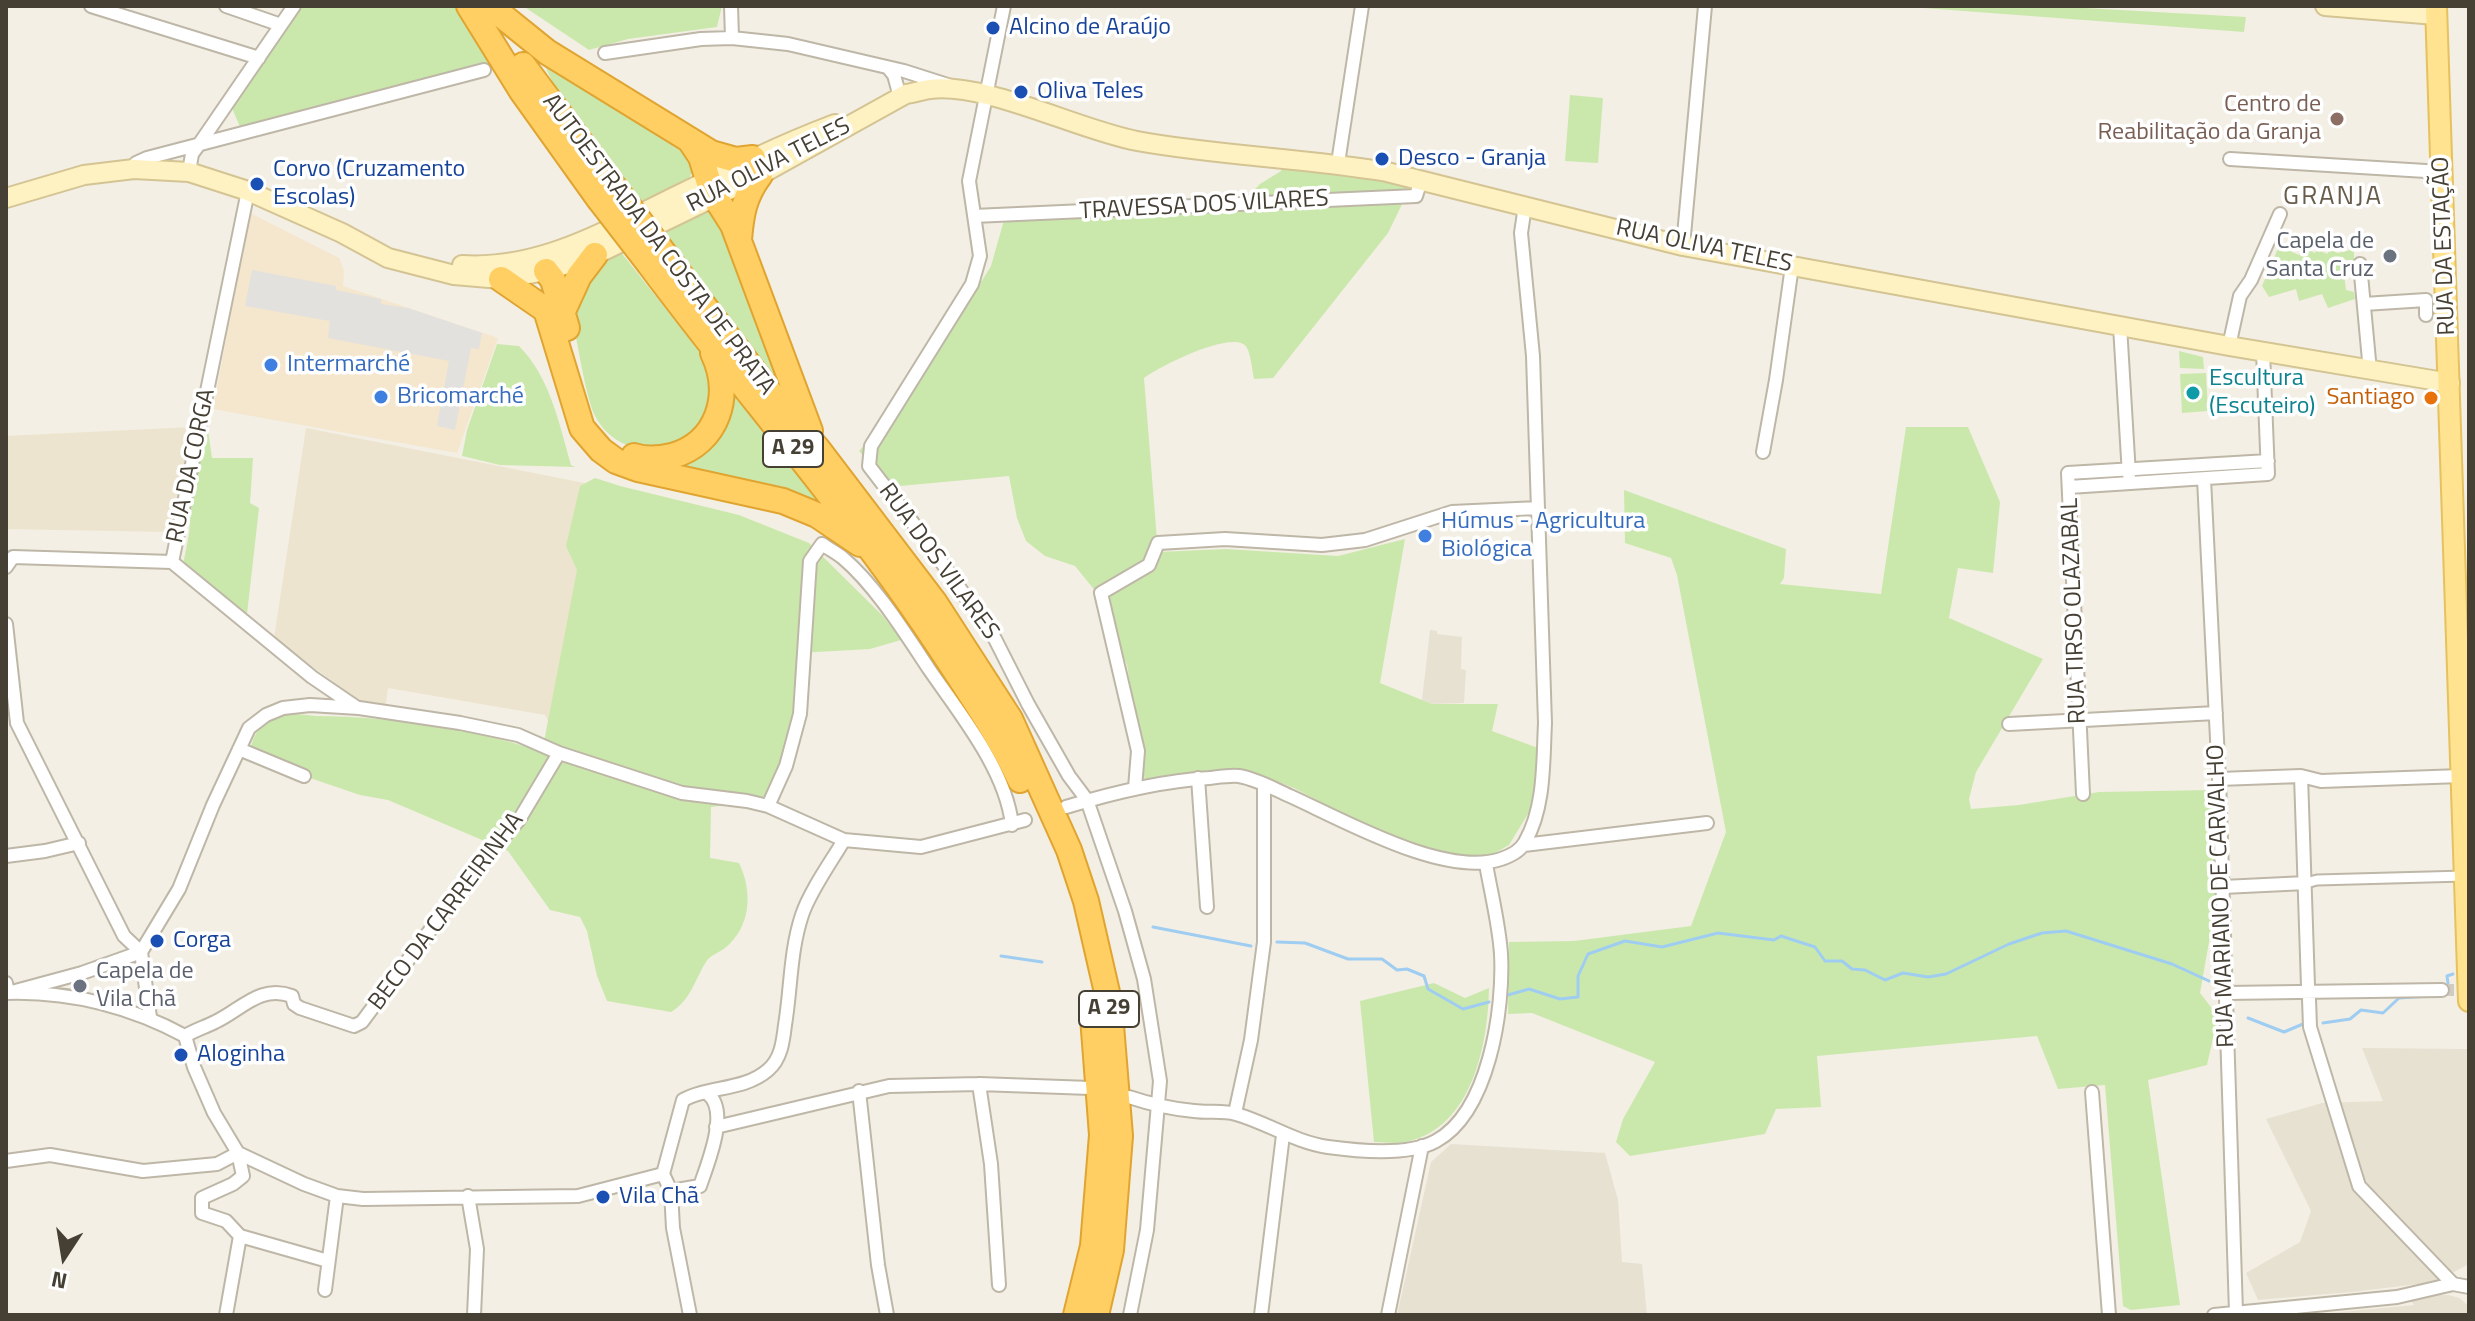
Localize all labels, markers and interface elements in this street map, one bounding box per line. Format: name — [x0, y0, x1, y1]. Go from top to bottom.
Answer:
place label: Alcino de Araújo — [1009, 14, 1171, 42]
marker: Alcino de Araújo — [984, 19, 1002, 37]
place label: Oliva Teles — [1037, 78, 1144, 106]
marker: Oliva Teles — [1012, 83, 1030, 101]
street label: AUTOESTRADA DA COSTA DE PRATA — [535, 89, 781, 401]
place label: Centro de Reabilitação da Granja — [2097, 91, 2321, 147]
marker: Centro de Reabilitação da Granja — [2328, 110, 2346, 128]
street label: RUA OLIVA TELES — [683, 112, 855, 220]
place label: Desco - Granja — [1398, 145, 1546, 173]
marker: Desco - Granja — [1373, 150, 1391, 168]
place label: Corvo (Cruzamento Escolas) — [273, 156, 465, 212]
street label: RUA DA ESTAÇÃO — [2427, 156, 2463, 336]
marker: Corvo (Cruzamento Escolas) — [248, 175, 266, 193]
district label: GRANJA — [2283, 182, 2383, 214]
street label: TRAVESSA DOS VILARES — [1079, 185, 1329, 227]
street label: RUA OLIVA TELES — [1613, 214, 1795, 280]
place label: Capela de Santa Cruz — [2265, 228, 2374, 284]
marker: Capela de Santa Cruz — [2381, 247, 2399, 265]
place label: Intermarché — [287, 351, 410, 379]
marker: Intermarché — [262, 356, 280, 374]
place label: Escultura (Escuteiro) — [2209, 365, 2315, 421]
place label: Bricomarché — [397, 383, 524, 411]
marker: Escultura (Escuteiro) — [2184, 384, 2202, 402]
place label: Santiago — [2326, 384, 2415, 412]
street label: RUA DA CORGA — [162, 386, 222, 546]
marker: Bricomarché — [372, 388, 390, 406]
marker: Santiago — [2422, 389, 2440, 407]
road number: A 29 — [763, 431, 823, 467]
street label: RUA DOS VILARES — [872, 478, 1004, 646]
street label: RUA TIRSO OLAZABAL — [2057, 497, 2093, 725]
place label: Húmus - Agricultura Biológica — [1441, 508, 1645, 564]
marker: Húmus - Agricultura Biológica — [1416, 527, 1434, 545]
street label: RUA MARIANO DE CARVALHO — [2202, 744, 2242, 1048]
street label: BECO DA CARREIRINHA — [363, 807, 531, 1017]
place label: Corga — [173, 927, 231, 955]
marker: Corga — [148, 932, 166, 950]
place label: Capela de Vila Chã — [96, 958, 194, 1014]
marker: Capela de Vila Chã — [71, 977, 89, 995]
road number: A 29 — [1079, 991, 1139, 1027]
place label: Aloginha — [197, 1041, 285, 1069]
marker: Aloginha — [172, 1046, 190, 1064]
place label: Vila Chã — [619, 1183, 699, 1211]
marker: Vila Chã — [594, 1188, 612, 1206]
north arrow — [24, 1217, 104, 1297]
text: N — [48, 1262, 70, 1299]

